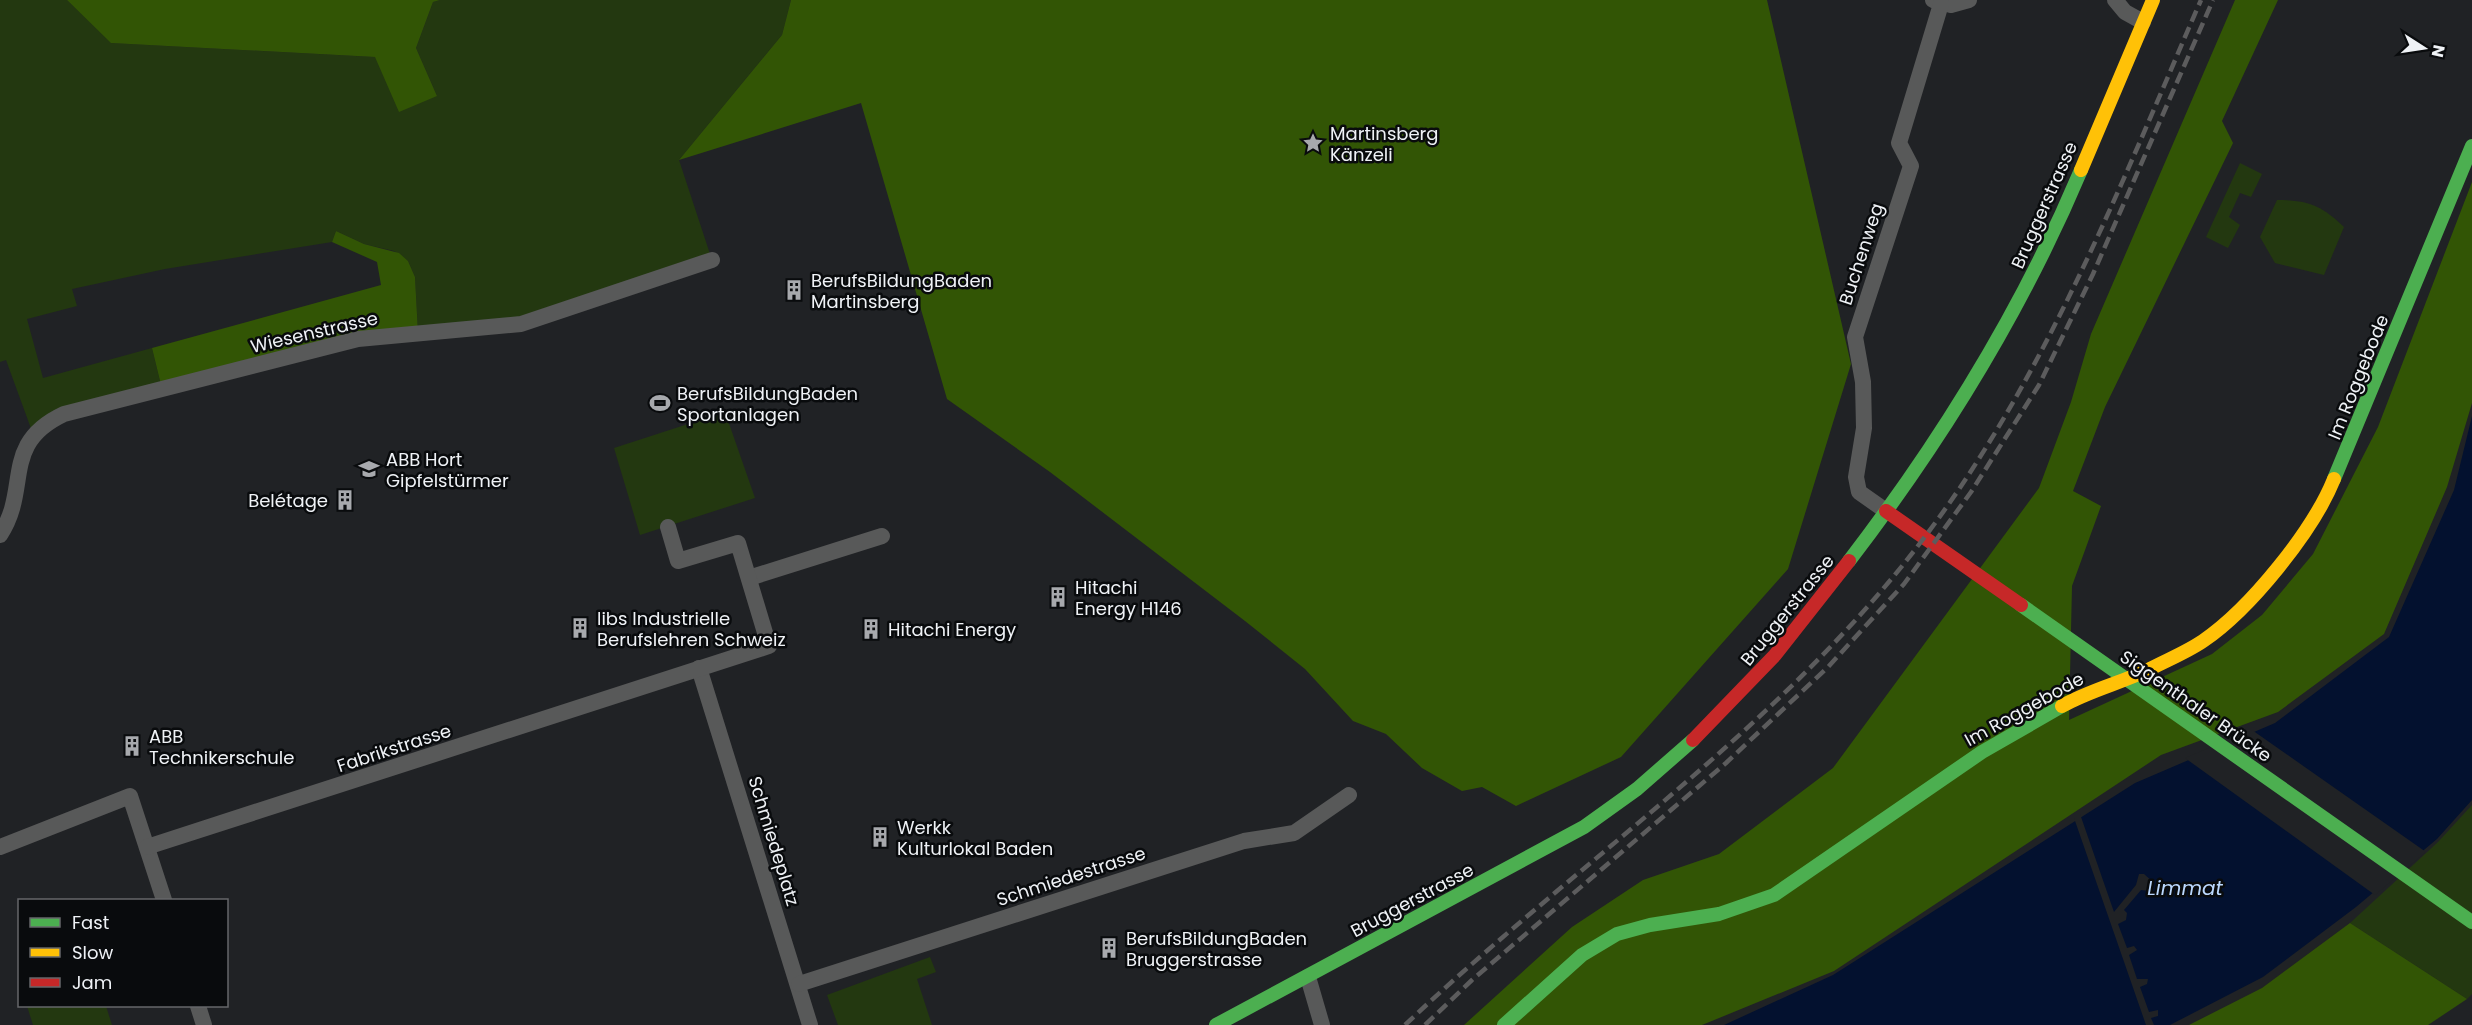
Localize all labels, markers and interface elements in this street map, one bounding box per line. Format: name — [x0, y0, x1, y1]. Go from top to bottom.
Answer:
north arrow — [2394, 18, 2454, 78]
text: N — [2426, 43, 2451, 59]
place label: Martinsberg Känzeli — [1330, 121, 1439, 167]
place icon: Martinsberg Känzeli — [1301, 131, 1325, 155]
street label: Bruggerstrasse — [2005, 138, 2083, 272]
street label: Buchenweg — [1833, 200, 1889, 308]
place label: BerufsBildungBaden Martinsberg — [811, 268, 992, 314]
building icon: BerufsBildungBaden Martinsberg — [782, 278, 806, 302]
street label: Wiesenstrasse — [248, 305, 380, 359]
street label: Im Roggebode — [2322, 311, 2394, 443]
place label: BerufsBildungBaden Sportanlagen — [677, 381, 858, 427]
sports icon: BerufsBildungBaden Sportanlagen — [648, 391, 672, 415]
place label: ABB Hort Gipfelstürmer — [386, 447, 509, 493]
school or university icon: ABB Hort Gipfelstürmer — [357, 457, 381, 481]
place label: Belétage — [248, 488, 328, 513]
building icon: Belétage — [333, 488, 357, 512]
street label: Bruggerstrasse — [1734, 549, 1840, 671]
place label: Hitachi Energy H146 — [1075, 575, 1182, 621]
building icon: Hitachi Energy H146 — [1046, 585, 1070, 609]
place label: libs Industrielle Berufslehren Schweiz — [597, 606, 786, 652]
building icon: libs Industrielle Berufslehren Schweiz — [568, 616, 592, 640]
building icon: Hitachi Energy — [859, 617, 883, 641]
place label: Hitachi Energy — [888, 617, 1016, 642]
street label: Siggenthaler Brücke — [2115, 644, 2277, 768]
street label: Im Roggebode — [1960, 666, 2088, 752]
street label: Fabrikstrasse — [334, 718, 454, 778]
place label: ABB Technikerschule — [149, 724, 294, 770]
building icon: ABB Technikerschule — [120, 734, 144, 758]
street label: Schmiedeplatz — [742, 773, 806, 909]
place label: Werkk Kulturlokal Baden — [897, 815, 1053, 861]
building icon: Werkk Kulturlokal Baden — [868, 825, 892, 849]
street label: Schmiedestrasse — [993, 840, 1149, 912]
street label: Bruggerstrasse — [1346, 857, 1478, 943]
water label: Limmat — [2147, 874, 2223, 902]
legend — [18, 899, 228, 1007]
text: Fast — [72, 910, 109, 935]
place label: BerufsBildungBaden Bruggerstrasse — [1126, 926, 1307, 972]
building icon: BerufsBildungBaden Bruggerstrasse — [1097, 936, 1121, 960]
text: Slow — [72, 940, 114, 965]
text: Jam — [72, 970, 112, 995]

